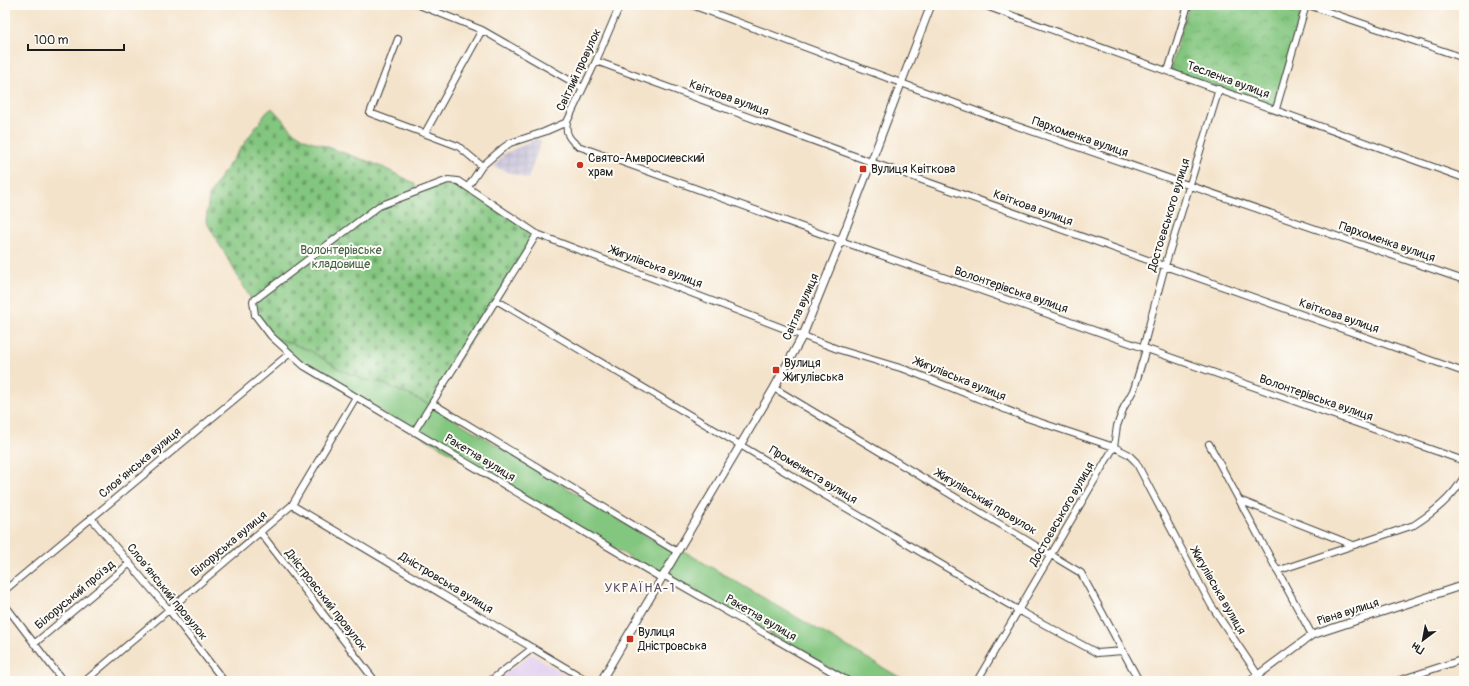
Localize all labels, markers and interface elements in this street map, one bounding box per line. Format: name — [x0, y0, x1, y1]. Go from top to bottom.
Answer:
scale bar — [28, 26, 124, 52]
street label: Світлий провулок — [553, 26, 605, 114]
text: 100 m — [34, 33, 69, 48]
street label: Тесленка вулиця — [1185, 58, 1272, 102]
street label: Квіткова вулиця — [687, 77, 771, 119]
street label: Пархоменка вулиця — [1030, 113, 1130, 161]
place label: Свято-Амвросиевский храм — [588, 151, 705, 180]
street label: Достоєвського вулиця — [1144, 156, 1193, 274]
marker: Свято-Амвросиевский храм — [575, 160, 585, 170]
place label: Вулиця Квіткова — [871, 162, 956, 177]
marker: Вулиця Квіткова — [858, 164, 868, 174]
street label: Квіткова вулиця — [991, 187, 1075, 229]
street label: Пархоменка вулиця — [1337, 218, 1437, 266]
street label: Жигулівська вулиця — [606, 242, 705, 292]
park label: Волонтерівське кладовище — [300, 243, 382, 272]
street label: Волонтерівська вулиця — [952, 263, 1070, 317]
street label: Світла вулиця — [780, 271, 823, 343]
street label: Квіткова вулиця — [1297, 295, 1381, 337]
street label: Жигулівська вулиця — [910, 353, 1009, 404]
place label: Вулиця Жигулівська — [782, 356, 844, 385]
marker: Вулиця Жигулівська — [771, 365, 781, 375]
street label: Волонтерівська вулиця — [1257, 371, 1375, 425]
street label: Слов’янська вулиця — [96, 424, 184, 502]
street label: Ракетна вулиця — [442, 431, 518, 485]
street label: Промениста вулиця — [766, 443, 860, 507]
street label: Достоєвського вулиця — [1026, 459, 1098, 570]
street label: Жигулівський провулок — [931, 465, 1040, 538]
street label: Білоруська вулиця — [188, 508, 270, 580]
street label: Слов’янський провулок — [123, 541, 211, 643]
street label: Жигулівська вулиця — [1186, 543, 1249, 637]
street label: Дністровський провулок — [281, 545, 370, 654]
street label: Дністровська вулиця — [395, 548, 496, 617]
street label: Білоруський проїзд — [32, 557, 119, 633]
district label: УКРАЇНА-1 — [605, 580, 675, 596]
street label: Ракетна вулиця — [723, 592, 800, 645]
street label: Рівна вулиця — [1315, 595, 1381, 629]
north arrow — [1403, 620, 1443, 660]
place label: Вулиця Дністровська — [637, 625, 707, 654]
marker: Вулиця Дністровська — [625, 634, 635, 644]
text: Пн — [1409, 639, 1427, 657]

